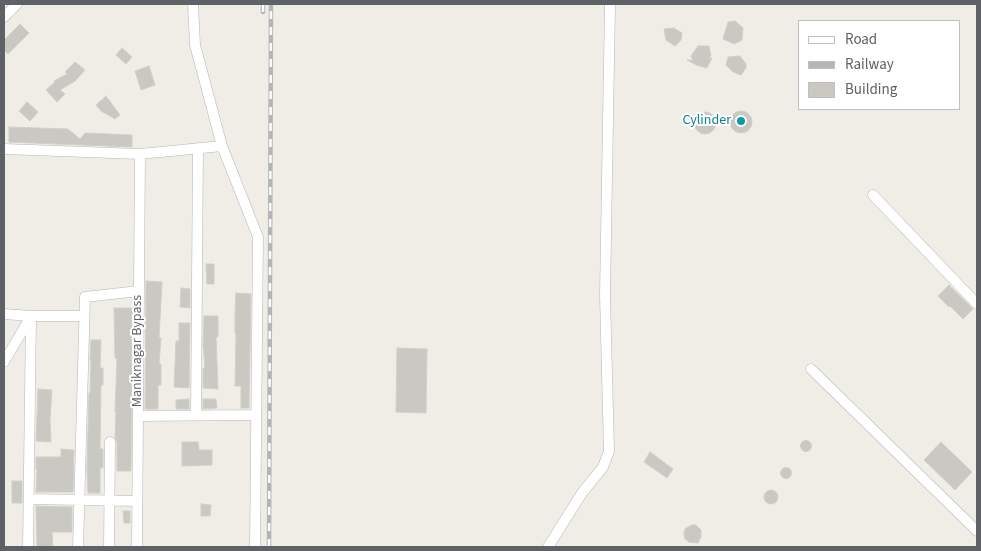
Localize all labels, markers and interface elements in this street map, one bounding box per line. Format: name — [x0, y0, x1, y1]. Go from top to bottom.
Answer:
legend — [798, 20, 961, 110]
text: Road — [845, 29, 877, 50]
text: Railway — [845, 54, 894, 75]
text: Building — [845, 79, 897, 100]
place label: Cylinder — [682, 113, 731, 129]
marker: Cylinder — [735, 115, 747, 127]
street label: Maniknagar Bypass — [130, 295, 146, 407]

